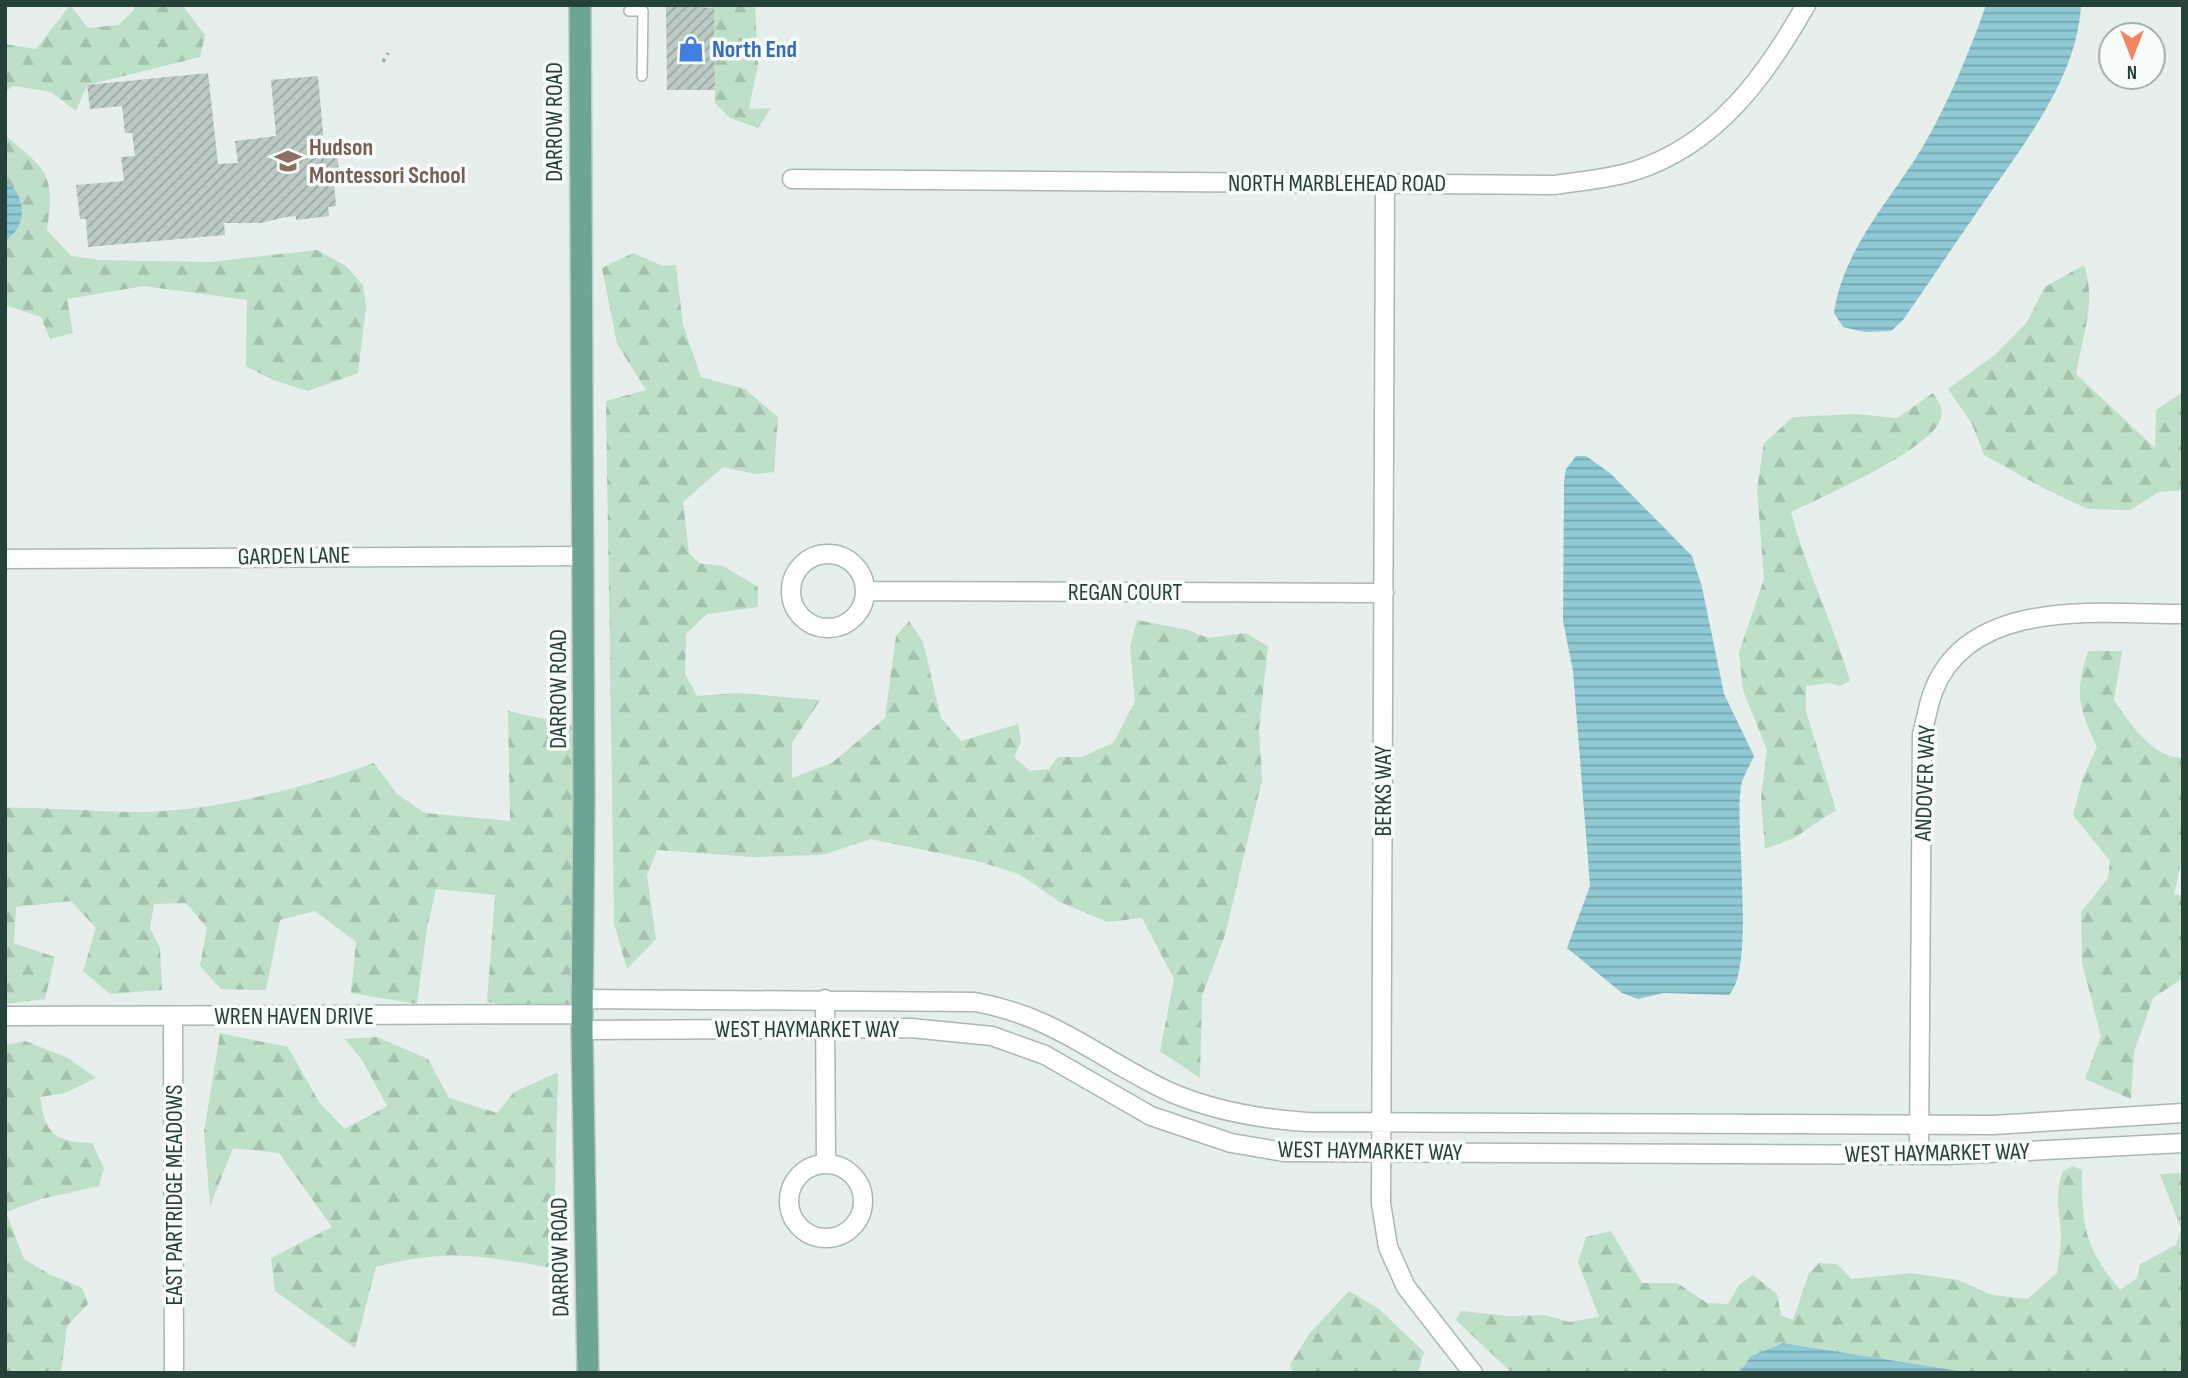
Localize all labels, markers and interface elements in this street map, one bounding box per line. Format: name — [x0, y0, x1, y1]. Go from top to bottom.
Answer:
north arrow — [2097, 21, 2167, 91]
shop icon: North End — [676, 34, 706, 64]
place label: North End — [712, 35, 797, 64]
text: N — [2127, 60, 2137, 83]
street label: DARROW ROAD — [540, 62, 569, 182]
place label: Hudson Montessori School — [309, 133, 466, 190]
school or university icon: Hudson Montessori School — [273, 146, 303, 176]
street label: NORTH MARBLEHEAD ROAD — [1228, 169, 1446, 198]
street label: GARDEN LANE — [237, 541, 351, 571]
street label: REGAN COURT — [1068, 578, 1183, 607]
street label: DARROW ROAD — [544, 629, 573, 749]
street label: ANDOVER WAY — [1908, 725, 1942, 842]
street label: BERKS WAY — [1369, 746, 1398, 836]
street label: WREN HAVEN DRIVE — [214, 1002, 374, 1031]
street label: WEST HAYMARKET WAY — [715, 1015, 899, 1044]
street label: EAST PARTRIDGE MEADOWS — [160, 1084, 189, 1306]
street label: WEST HAYMARKET WAY — [1277, 1135, 1463, 1167]
street label: WEST HAYMARKET WAY — [1844, 1137, 2030, 1169]
street label: DARROW ROAD — [544, 1197, 576, 1317]

